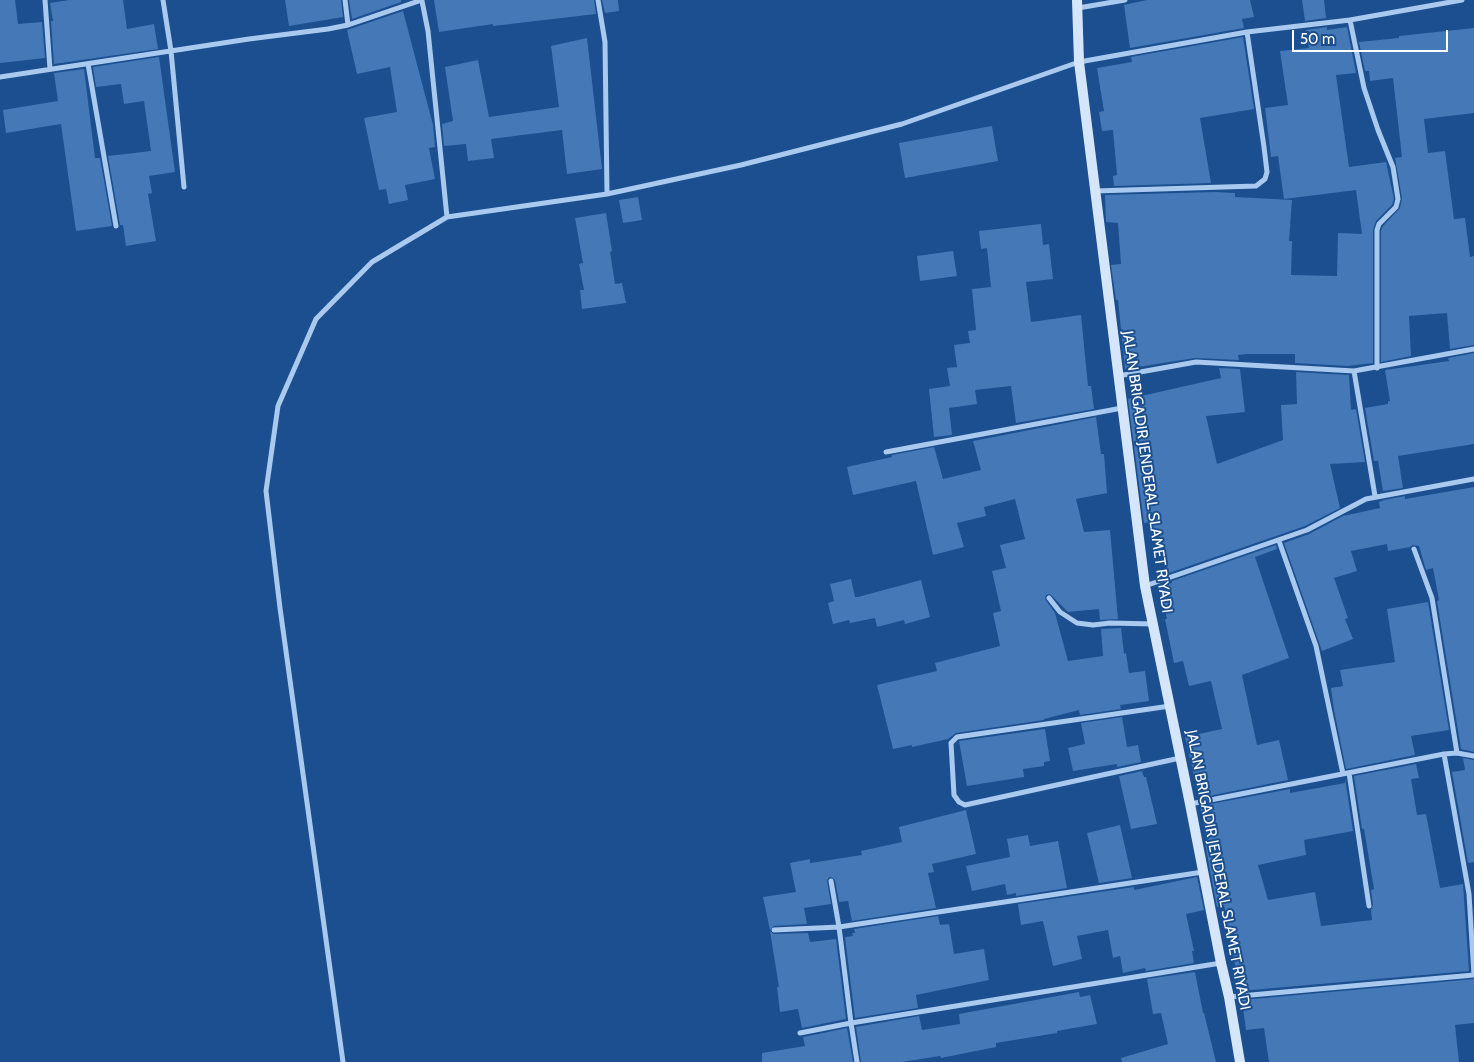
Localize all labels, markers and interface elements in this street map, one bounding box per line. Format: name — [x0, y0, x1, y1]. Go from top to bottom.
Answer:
scale bar — [1294, 20, 1450, 52]
text: 50 m — [1300, 30, 1335, 48]
street label: JALAN BRIGADIR JENDERAL SLAMET RIYADI — [1118, 330, 1176, 614]
street label: JALAN BRIGADIR JENDERAL SLAMET RIYADI — [1182, 728, 1254, 1012]

